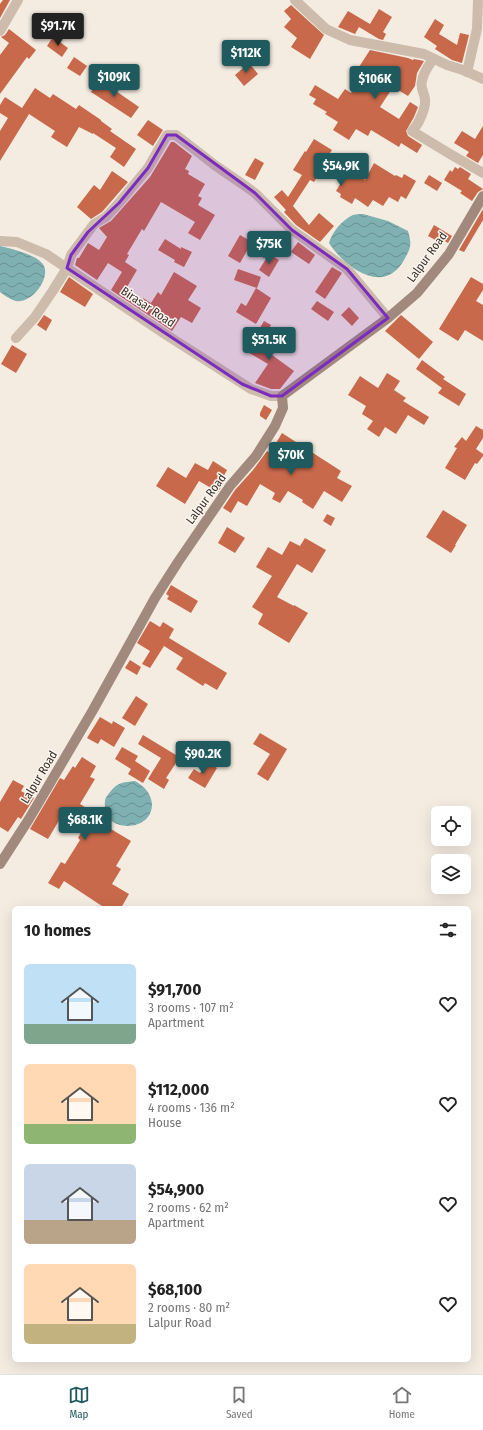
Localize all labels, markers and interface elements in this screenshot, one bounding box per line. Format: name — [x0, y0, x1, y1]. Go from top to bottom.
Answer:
pin: $91.7K — [25, 13, 91, 47]
text: $91.7K — [41, 18, 75, 33]
pin: $112K — [218, 40, 274, 74]
text: $112K — [231, 45, 261, 60]
pin: $109K — [86, 64, 142, 98]
pin: $106K — [347, 66, 403, 100]
text: $109K — [98, 69, 130, 84]
text: $106K — [359, 71, 391, 86]
pin: $54.9K — [308, 153, 374, 187]
text: $54.9K — [323, 158, 359, 173]
street label: Lalpur Road — [404, 229, 450, 285]
pin: $75K — [245, 231, 293, 265]
text: $75K — [256, 236, 282, 251]
street label: Birasar Road — [118, 284, 178, 330]
pin: $51.5K — [236, 327, 302, 361]
text: $51.5K — [252, 332, 286, 347]
pin: $70K — [267, 442, 315, 476]
text: $70K — [278, 447, 304, 462]
street label: Lalpur Road — [183, 471, 229, 527]
pin: $90.2K — [170, 741, 236, 775]
text: $90.2K — [185, 746, 221, 761]
street label: Lalpur Road — [18, 748, 60, 806]
map controls — [431, 806, 471, 894]
button: locate — [431, 806, 471, 846]
pin: $68.1K — [52, 807, 118, 841]
text: $68.1K — [68, 812, 102, 827]
button: layers — [431, 854, 471, 894]
icon: filters — [437, 919, 459, 941]
text: 10 homes — [24, 920, 91, 941]
text: $91,700 — [148, 979, 201, 1000]
icon: home — [56, 980, 104, 1028]
icon: heart — [437, 993, 459, 1015]
text: 3 rooms · 107 m² — [148, 1000, 234, 1015]
text: Apartment — [148, 1015, 204, 1030]
text: $112,000 — [148, 1079, 209, 1100]
icon: home — [56, 1080, 104, 1128]
icon: heart — [437, 1093, 459, 1115]
text: 4 rooms · 136 m² — [148, 1100, 235, 1115]
text: House — [148, 1115, 182, 1130]
text: $54,900 — [148, 1179, 204, 1200]
icon: home — [56, 1180, 104, 1228]
icon: heart — [437, 1193, 459, 1215]
text: 2 rooms · 62 m² — [148, 1200, 229, 1215]
text: Apartment — [148, 1215, 204, 1230]
text: $68,100 — [148, 1279, 202, 1300]
icon: home — [56, 1280, 104, 1328]
icon: heart — [437, 1293, 459, 1315]
text: 2 rooms · 80 m² — [148, 1300, 230, 1315]
text: Lalpur Road — [148, 1315, 212, 1330]
tab: Map — [68, 1384, 90, 1421]
tab: Saved — [226, 1384, 253, 1421]
tab: Home — [389, 1384, 415, 1421]

